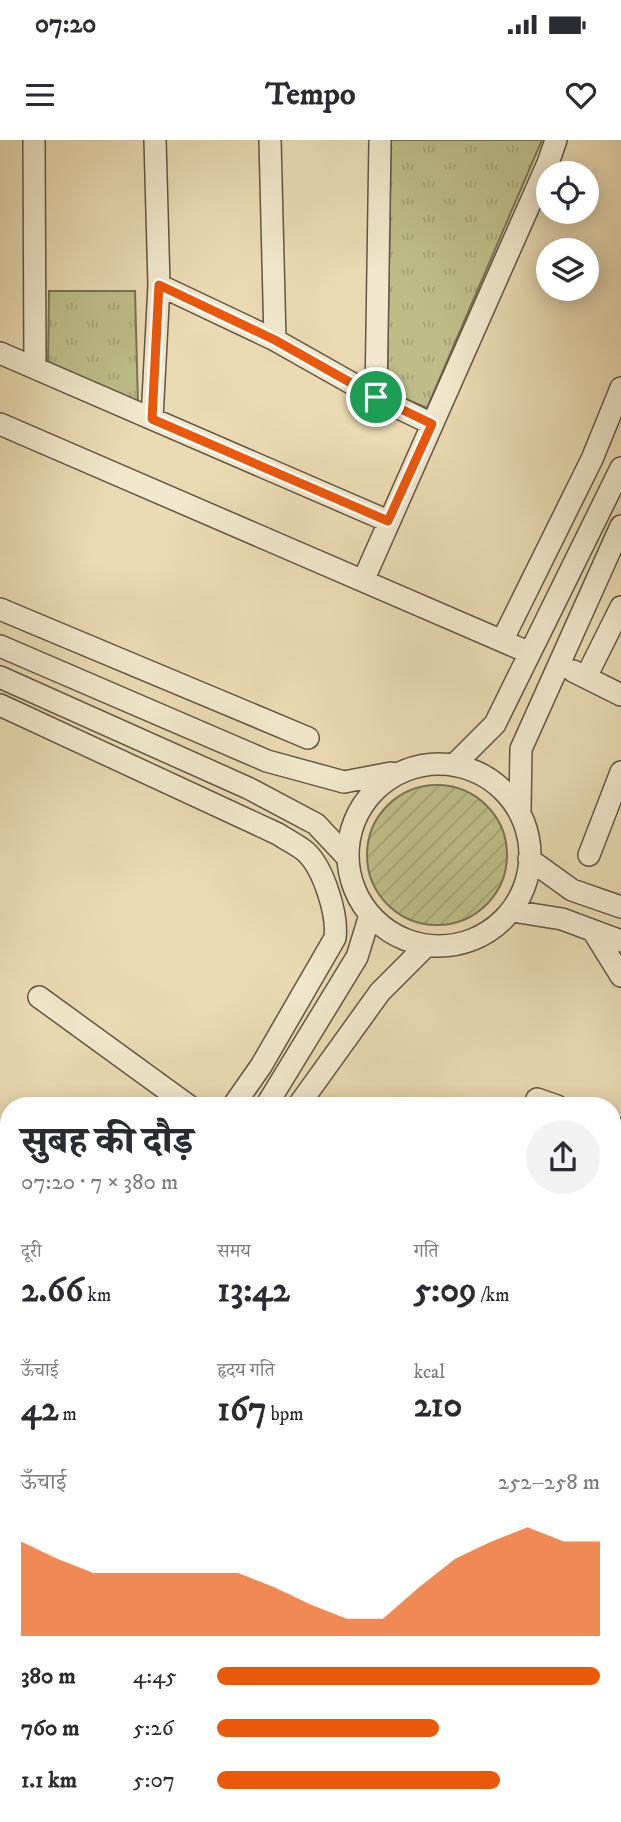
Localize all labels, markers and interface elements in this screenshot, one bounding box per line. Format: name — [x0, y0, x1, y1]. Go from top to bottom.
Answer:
text: 07:20 — [35, 8, 96, 41]
text: Tempo — [266, 75, 355, 115]
icon: menu — [21, 76, 59, 114]
icon: heart — [562, 76, 600, 114]
map controls — [536, 161, 599, 301]
button: locate — [536, 161, 599, 224]
button: layers — [536, 238, 599, 301]
pin — [346, 367, 406, 427]
icon: arrive — [357, 378, 395, 416]
text: सुबह की दौड़ — [21, 1118, 193, 1166]
button: share — [526, 1120, 600, 1194]
text: 07:20 · 7 × 380 m — [21, 1168, 178, 1197]
text: दूरी — [21, 1240, 42, 1263]
text: समय — [217, 1240, 251, 1263]
text: गति — [414, 1240, 439, 1263]
text: 2.66 — [21, 1269, 83, 1313]
text: 13:42 — [217, 1269, 290, 1313]
text: 5:09 — [414, 1269, 476, 1313]
text: km — [83, 1284, 111, 1307]
text: /km — [476, 1284, 509, 1307]
text: ऊँचाई — [21, 1359, 58, 1382]
text: हृदय गति — [217, 1359, 275, 1382]
text: kcal — [414, 1361, 445, 1384]
text: 210 — [414, 1384, 462, 1428]
text: 42 — [21, 1388, 58, 1432]
text: 167 — [217, 1388, 267, 1432]
text: m — [58, 1403, 77, 1426]
text: bpm — [267, 1403, 304, 1426]
text: ऊँचाई — [21, 1468, 66, 1497]
text: 252–258 m — [498, 1468, 600, 1497]
text: 380 m — [21, 1662, 76, 1691]
text: 4:45 — [133, 1662, 177, 1691]
text: 760 m — [21, 1714, 80, 1743]
text: 5:26 — [133, 1714, 174, 1743]
text: 1.1 km — [21, 1766, 77, 1795]
text: 5:07 — [133, 1766, 175, 1795]

